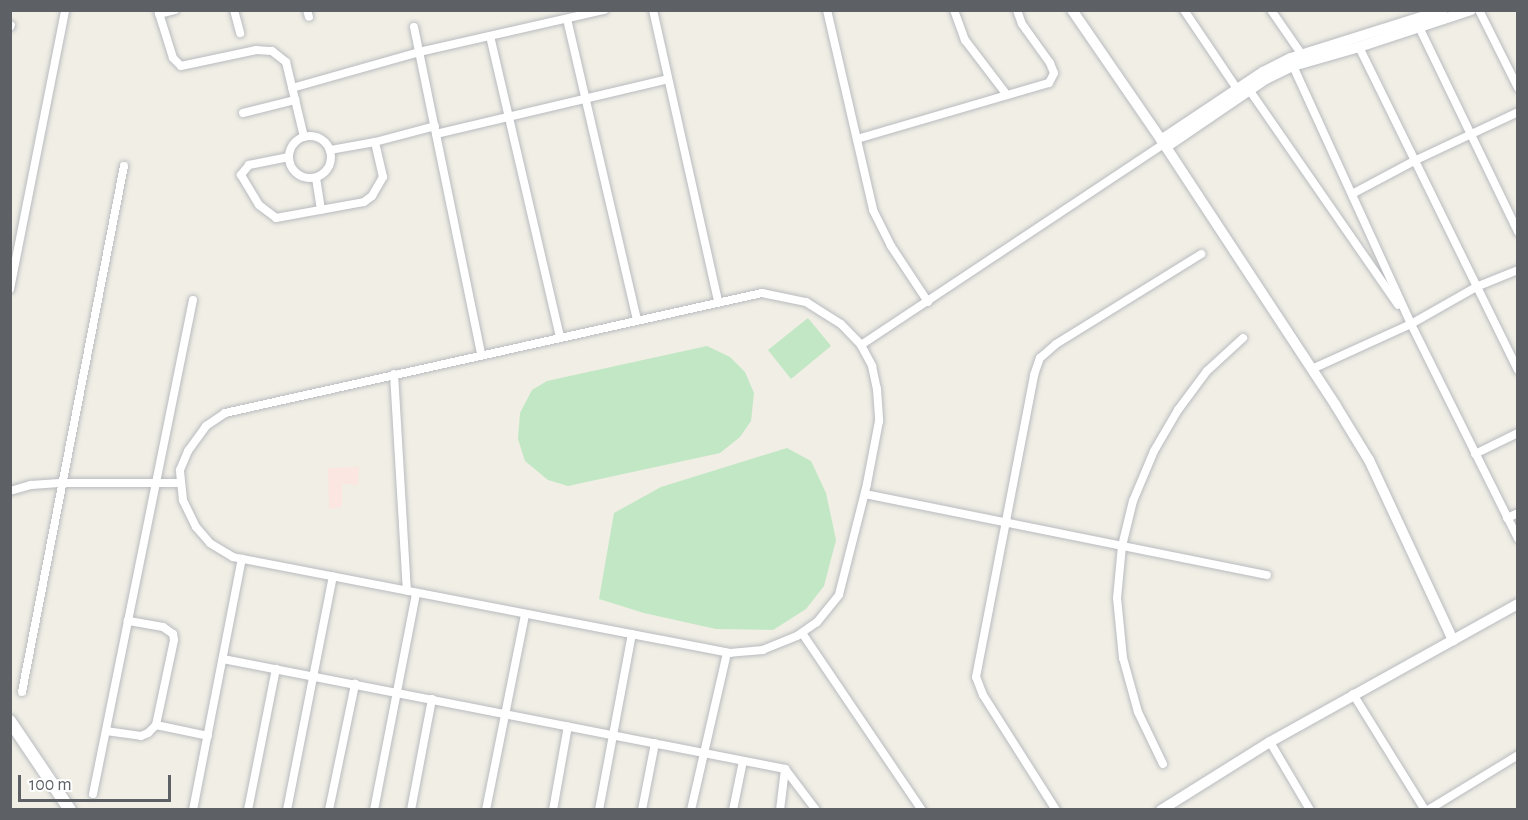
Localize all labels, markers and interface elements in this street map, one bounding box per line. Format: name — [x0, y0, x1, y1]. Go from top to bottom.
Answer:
scale bar — [21, 763, 174, 801]
text: 100 m — [29, 776, 72, 794]

